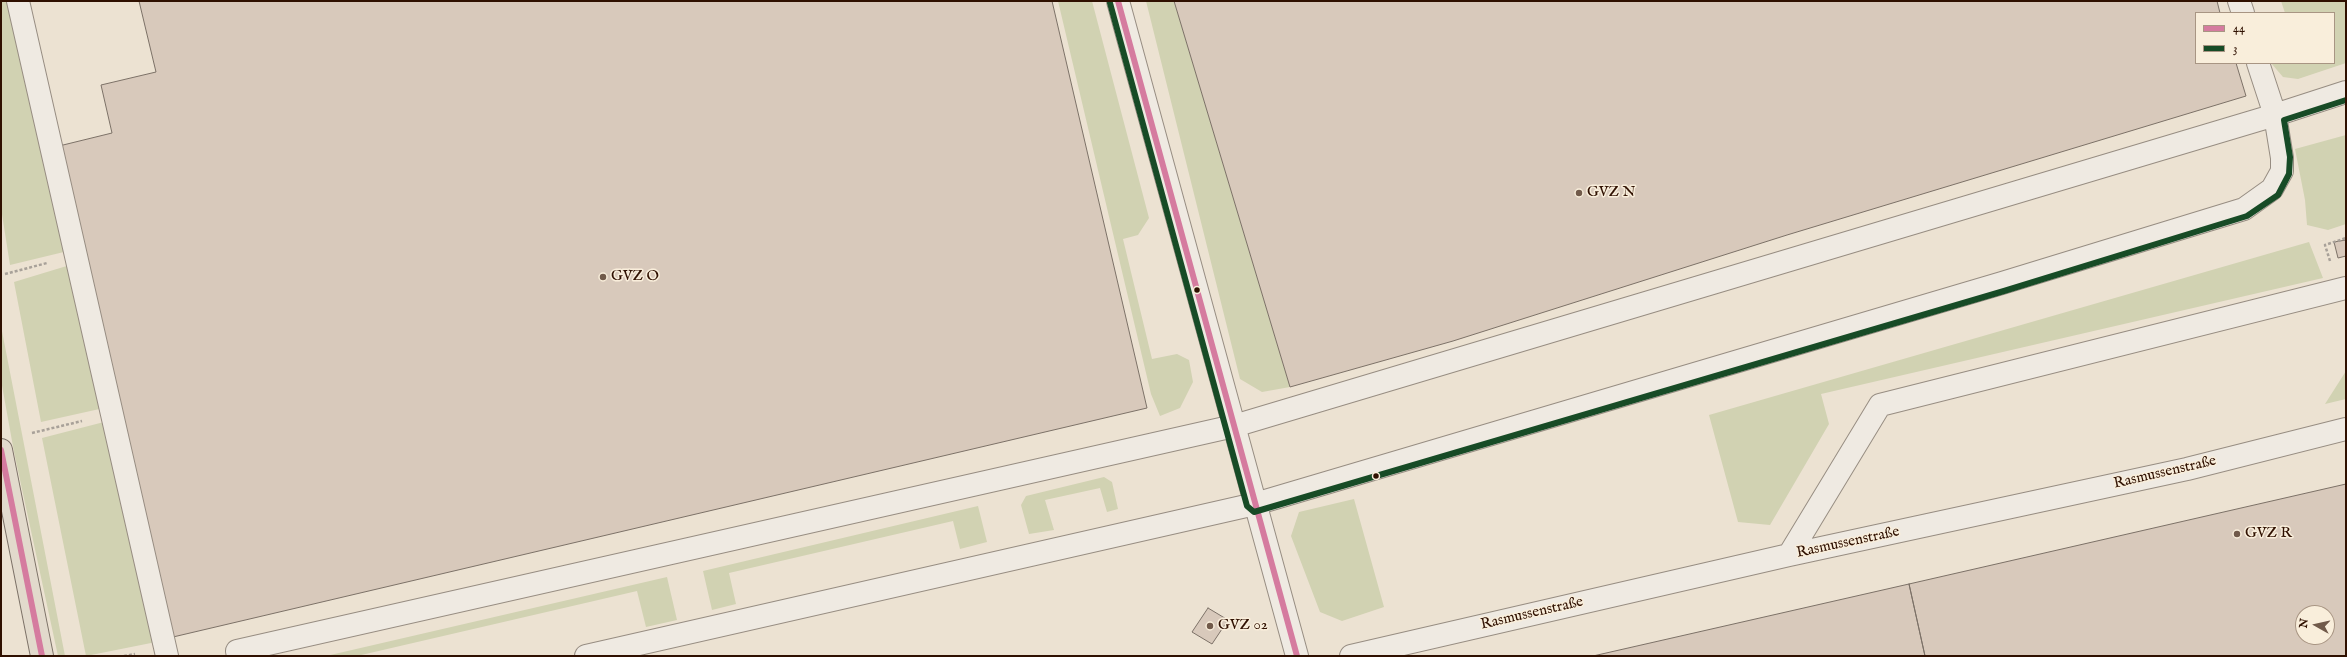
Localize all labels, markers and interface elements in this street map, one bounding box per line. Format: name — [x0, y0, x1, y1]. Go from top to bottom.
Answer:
legend — [2195, 12, 2335, 64]
text: 44 — [2233, 21, 2245, 36]
text: 3 — [2233, 41, 2237, 56]
place label: GVZ N — [1587, 184, 1635, 202]
marker: GVZ N — [1574, 188, 1584, 198]
place label: GVZ O — [611, 268, 659, 286]
marker: GVZ O — [598, 272, 608, 282]
unlabelled marker — [1192, 285, 1202, 295]
street label: Rasmussenstraße — [2112, 452, 2218, 494]
unlabelled marker — [1371, 471, 1381, 481]
street label: Rasmussenstraße — [1795, 523, 1901, 563]
place label: GVZ R — [2245, 525, 2292, 543]
marker: GVZ R — [2232, 529, 2242, 539]
street label: Rasmussenstraße — [1479, 593, 1585, 635]
north arrow — [2295, 605, 2335, 645]
place label: GVZ 02 — [1218, 617, 1268, 635]
text: N — [2297, 618, 2312, 629]
marker: GVZ 02 — [1205, 621, 1215, 631]

